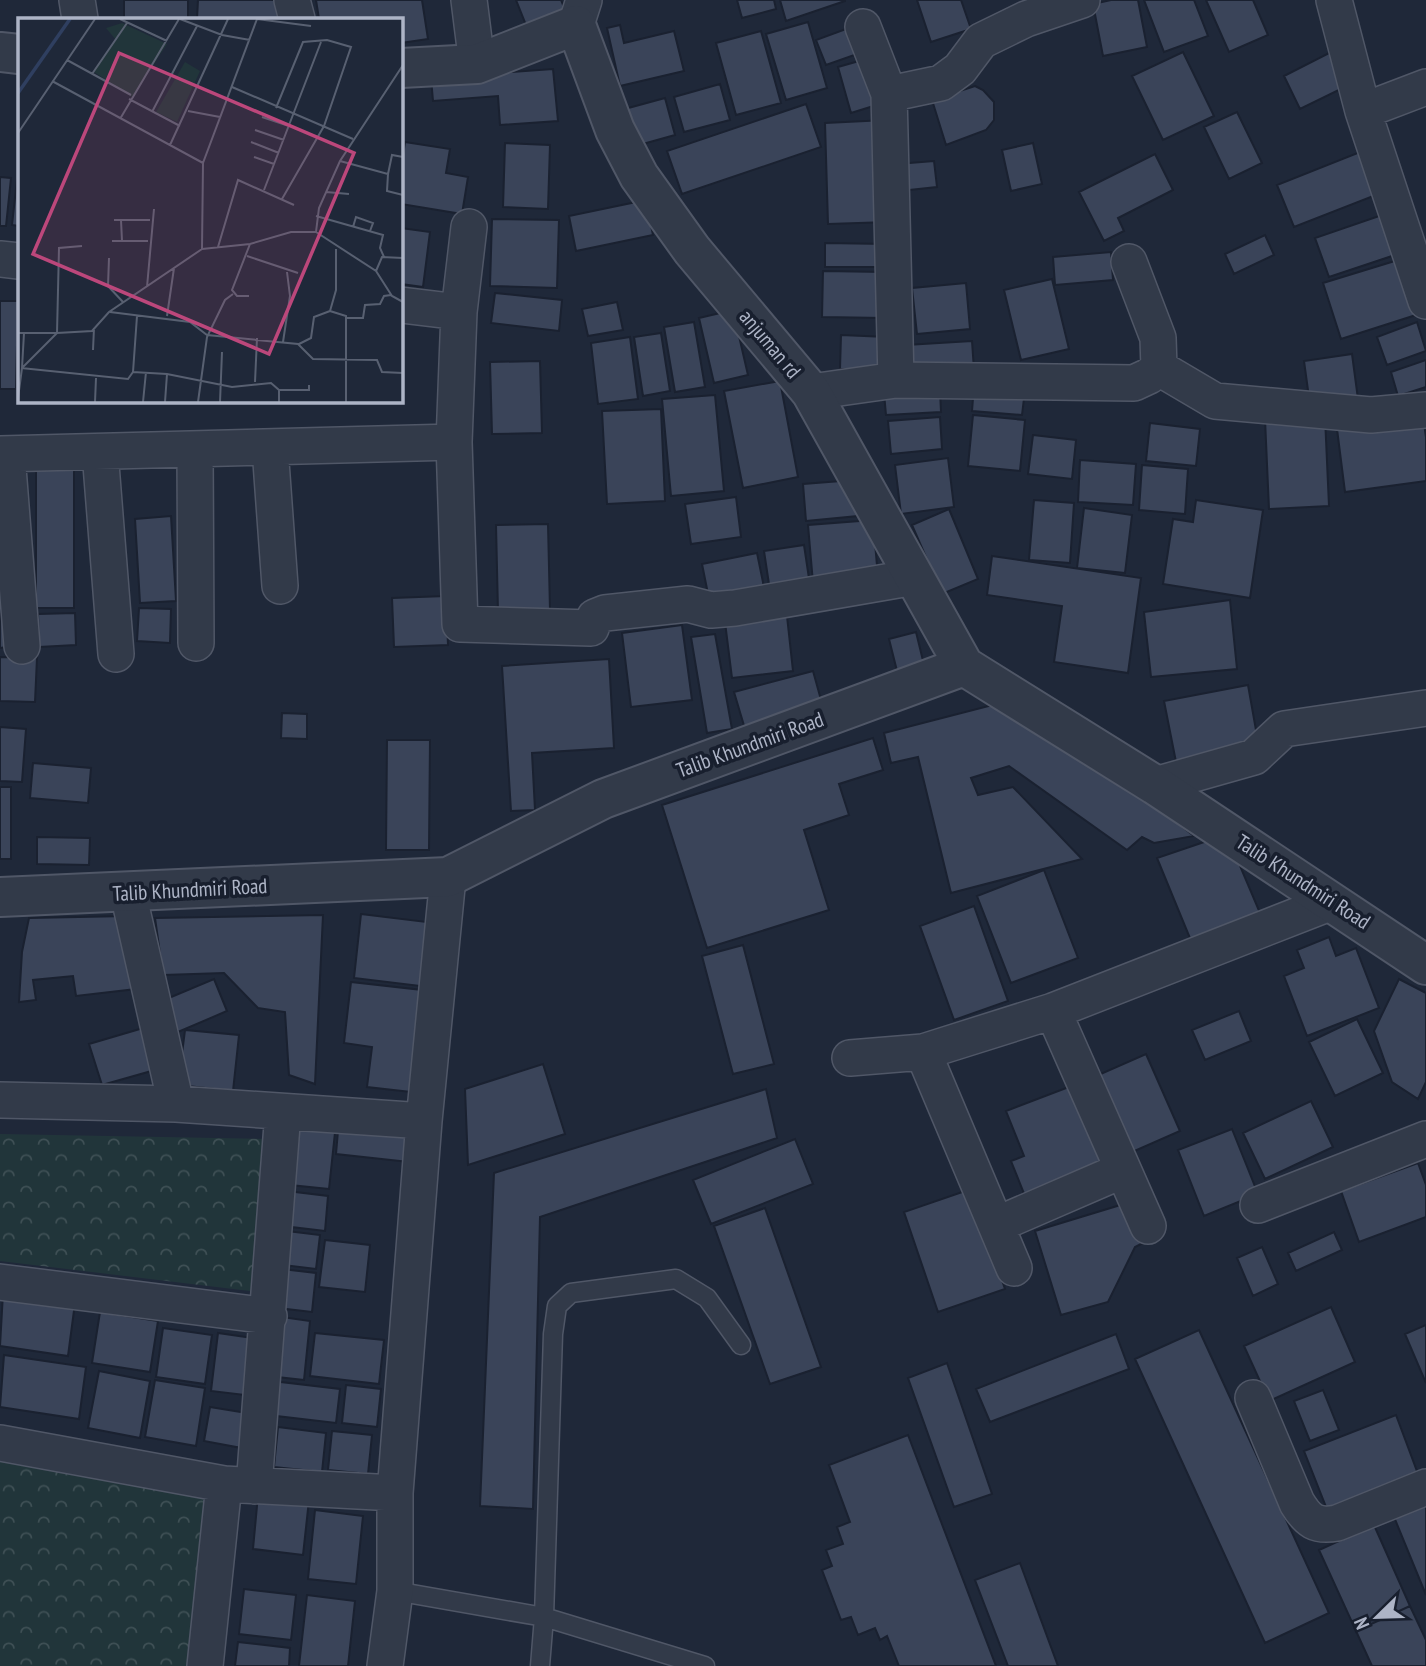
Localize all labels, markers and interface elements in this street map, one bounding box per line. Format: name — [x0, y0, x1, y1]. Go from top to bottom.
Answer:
inset map — [18, 18, 402, 402]
street label: anjuman rd — [734, 304, 807, 384]
street label: Talib Khundmiri Road — [672, 705, 827, 784]
street label: Talib Khundmiri Road — [1231, 828, 1376, 935]
street label: Talib Khundmiri Road — [112, 872, 268, 907]
north arrow — [1342, 1582, 1412, 1652]
text: N — [1348, 1614, 1374, 1633]

